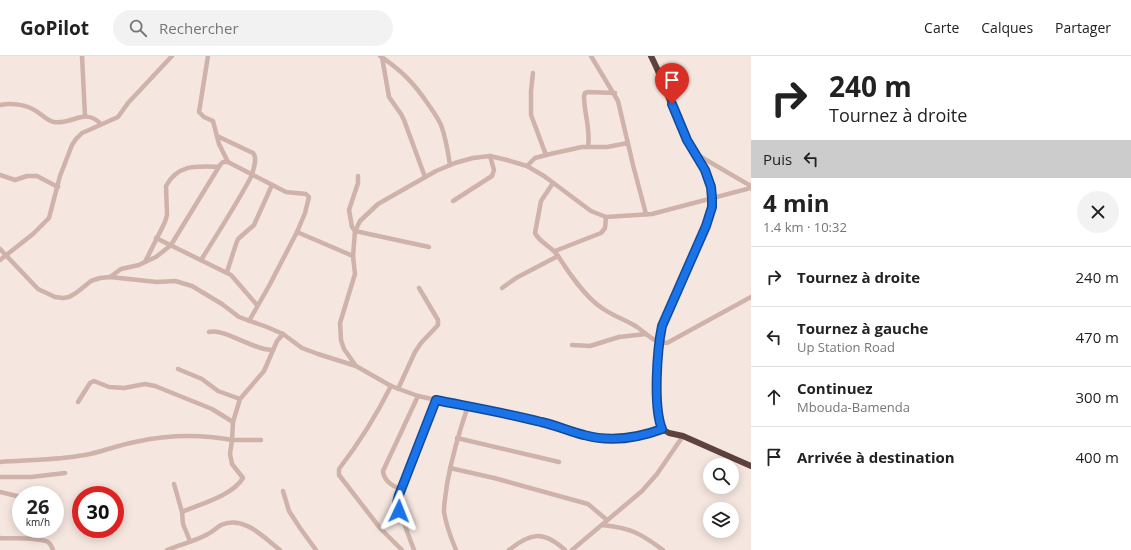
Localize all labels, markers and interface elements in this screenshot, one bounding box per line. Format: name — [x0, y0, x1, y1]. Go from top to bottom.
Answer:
search box — [113, 10, 393, 46]
text: GoPilot — [20, 15, 89, 41]
icon: search — [127, 17, 149, 39]
text: Rechercher — [159, 18, 239, 38]
text: Carte — [924, 18, 959, 37]
text: Calques — [981, 18, 1033, 37]
text: Partager — [1055, 18, 1111, 37]
pin — [655, 63, 689, 104]
text: 240 m — [829, 67, 912, 105]
icon: arrive — [661, 69, 683, 91]
icon: right — [763, 72, 815, 124]
text: Tournez à droite — [829, 103, 967, 127]
icon: left — [800, 148, 822, 170]
text: Puis — [763, 149, 792, 169]
text: 4 min — [763, 186, 830, 219]
button: close — [1077, 191, 1119, 233]
text: 1.4 km · 10:32 — [763, 218, 847, 236]
icon: right — [763, 266, 785, 288]
text: Tournez à droite — [797, 267, 920, 287]
text: 240 m — [1075, 267, 1119, 287]
text: Tournez à gauche — [797, 318, 928, 338]
icon: left — [763, 326, 785, 348]
text: 470 m — [1075, 327, 1119, 347]
text: Up Station Road — [797, 338, 895, 356]
text: Continuez — [797, 378, 873, 398]
icon: ahead — [763, 386, 785, 408]
text: 300 m — [1075, 387, 1119, 407]
text: Mbouda-Bamenda — [797, 398, 910, 416]
icon: arrive — [763, 446, 785, 468]
text: Arrivée à destination — [797, 447, 955, 467]
text: 400 m — [1075, 447, 1119, 467]
map controls — [703, 458, 739, 538]
button: search — [703, 458, 739, 494]
speed limit sign: 30 — [72, 486, 124, 538]
position arrow — [378, 490, 420, 532]
text: 26 — [27, 493, 49, 520]
button: layers — [703, 502, 739, 538]
text: km/h — [26, 515, 50, 529]

